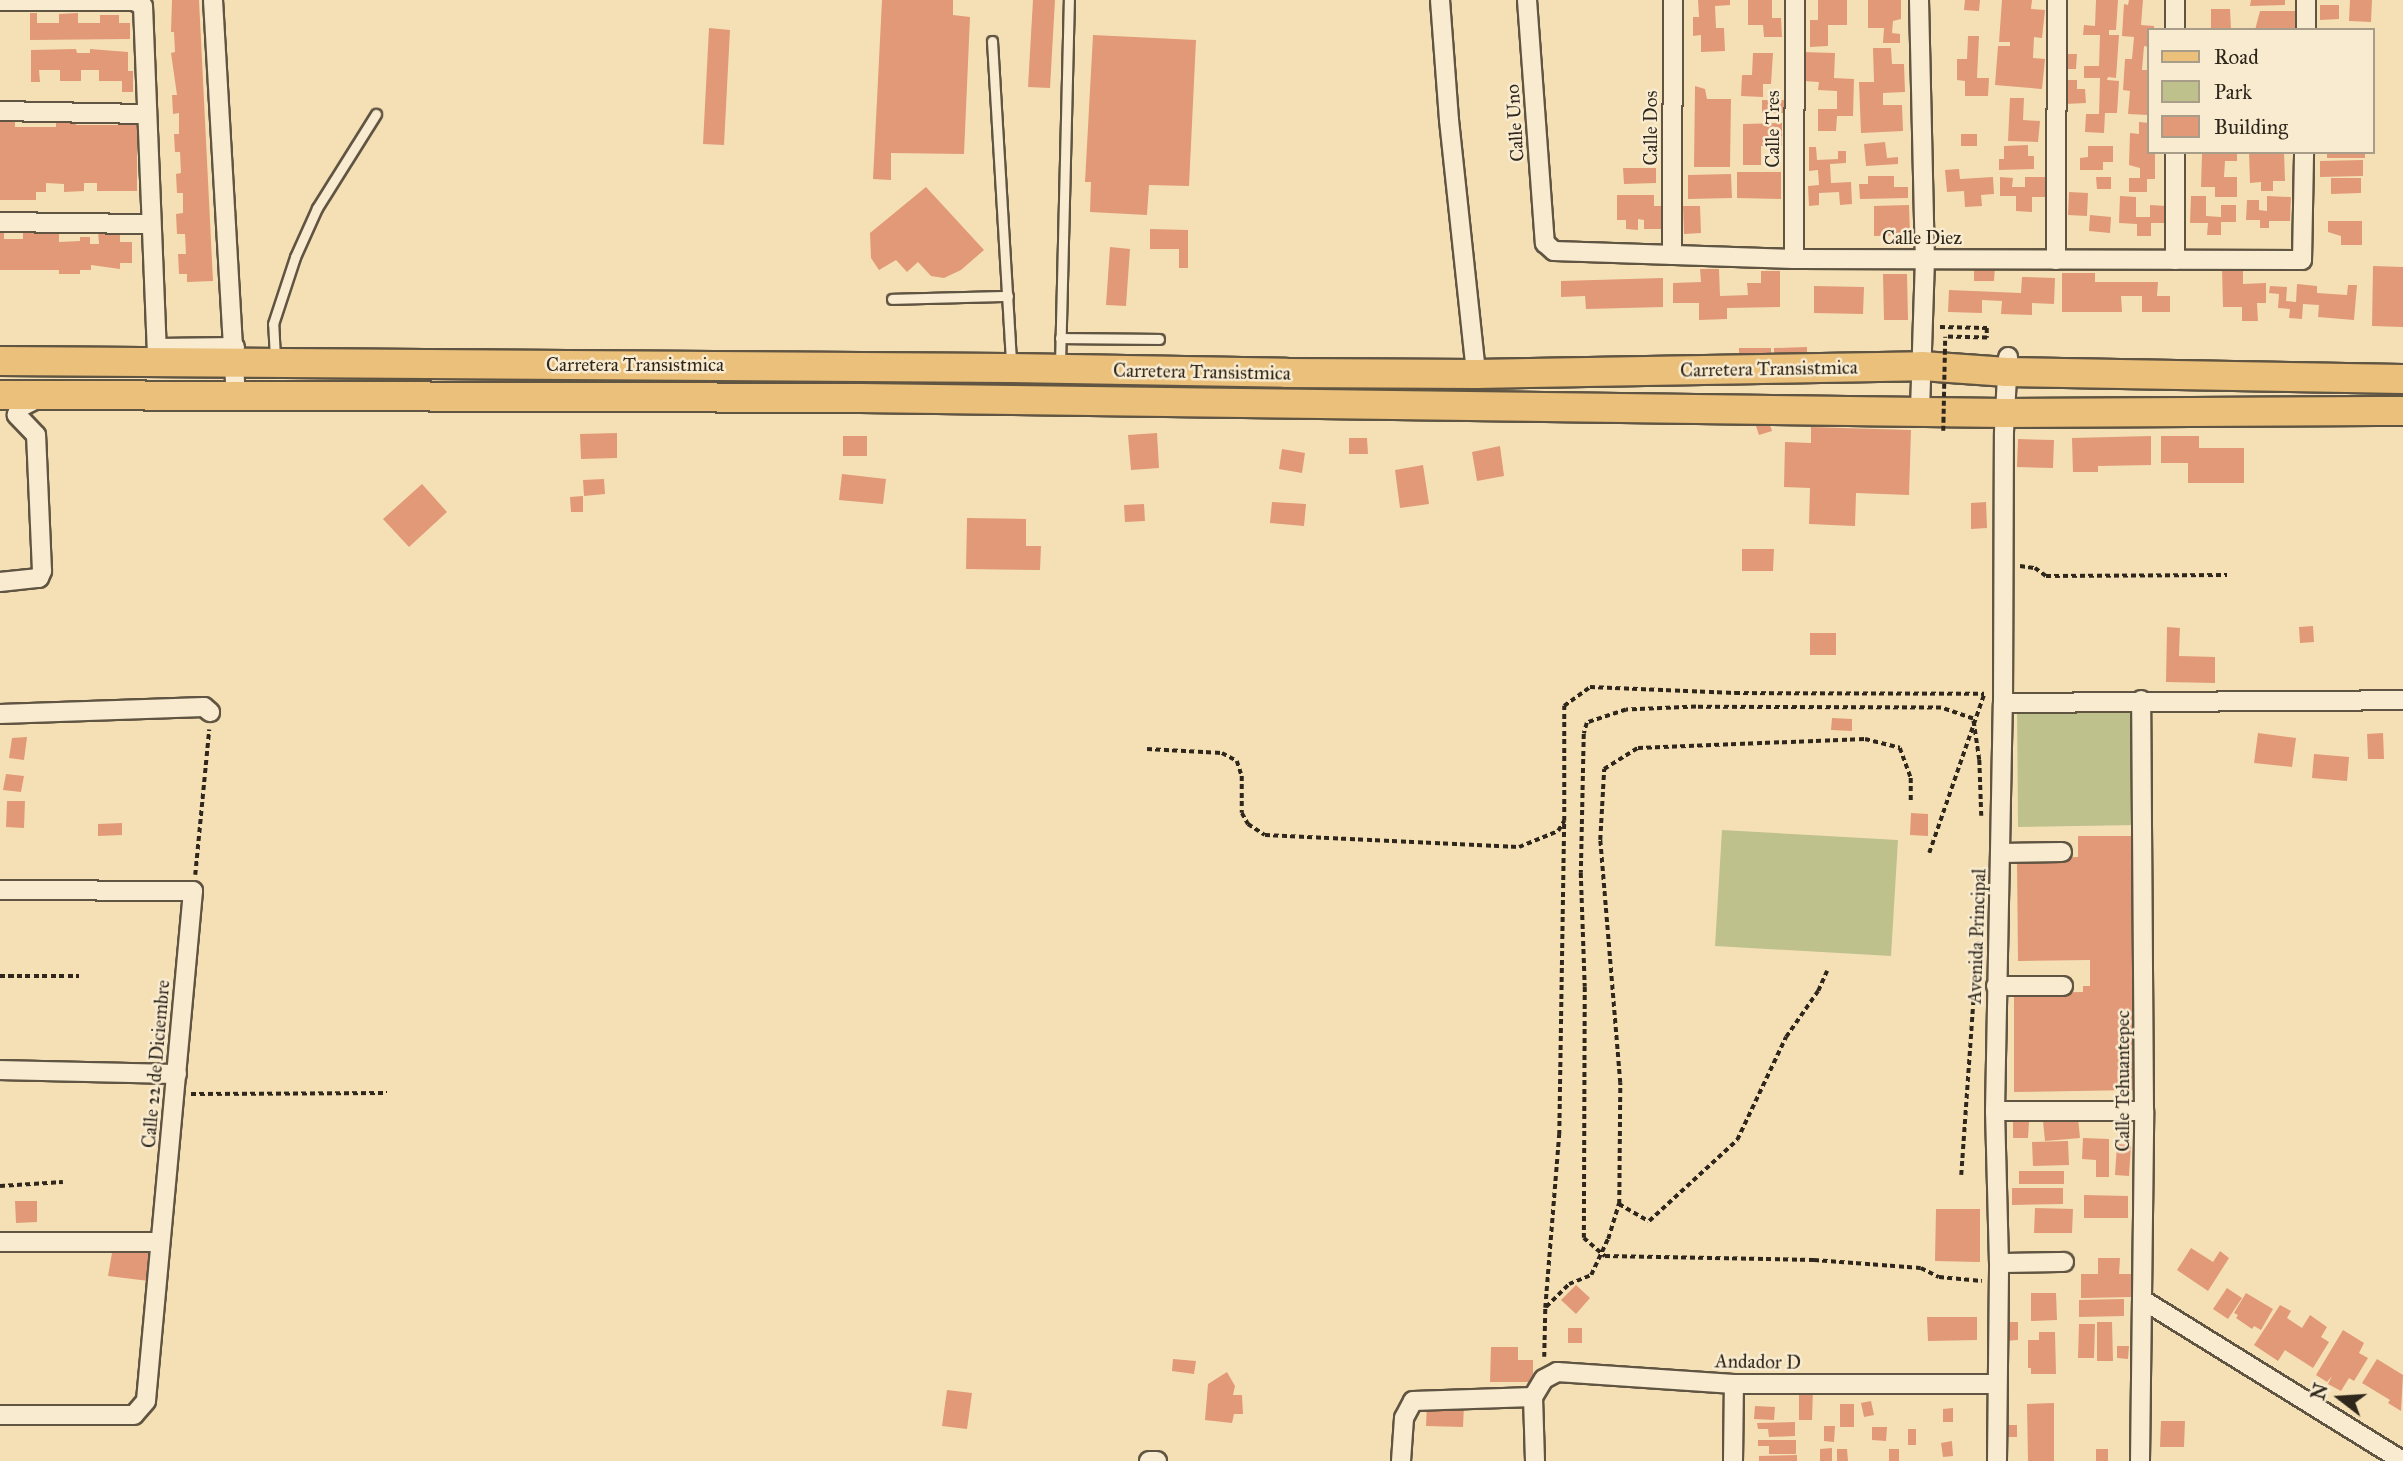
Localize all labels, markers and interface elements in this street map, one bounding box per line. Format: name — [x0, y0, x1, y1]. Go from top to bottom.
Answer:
legend — [2148, 28, 2375, 154]
text: Road — [2214, 44, 2259, 70]
text: Park — [2214, 79, 2252, 105]
street label: Calle Uno — [1501, 83, 1529, 163]
street label: Calle Tres — [1762, 90, 1784, 168]
street label: Calle Dos — [1640, 91, 1662, 165]
text: Building — [2214, 114, 2288, 140]
street label: Calle Diez — [1882, 227, 1962, 249]
street label: Carretera Transistmica — [546, 354, 724, 376]
street label: Carretera Transistmica — [1680, 356, 1858, 382]
street label: Carretera Transistmica — [1113, 359, 1291, 385]
street label: Avenida Principal — [1963, 868, 1991, 1004]
street label: Calle 22 de Diciembre — [137, 979, 175, 1149]
street label: Calle Tehuantepec — [2112, 1010, 2134, 1152]
street label: Andador D — [1715, 1350, 1801, 1374]
north arrow — [2305, 1363, 2375, 1433]
text: N — [2306, 1381, 2333, 1403]

